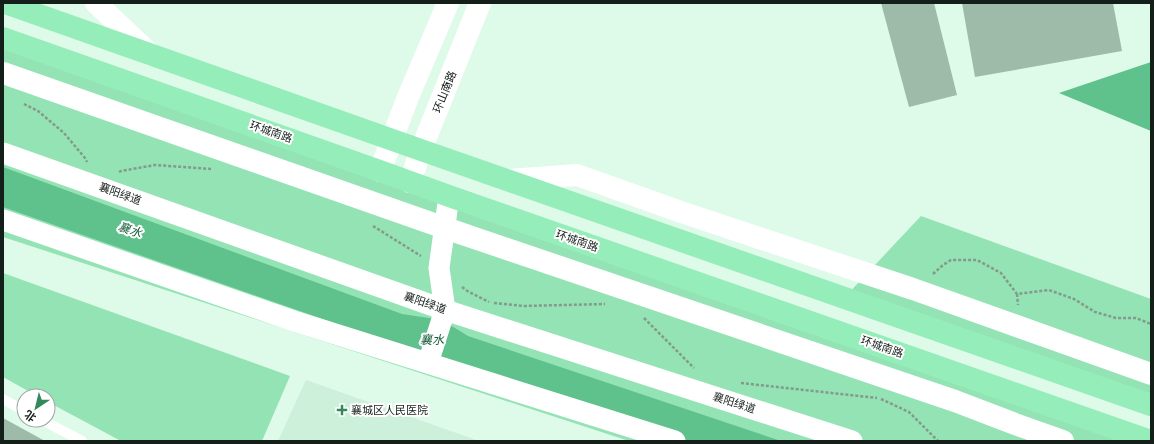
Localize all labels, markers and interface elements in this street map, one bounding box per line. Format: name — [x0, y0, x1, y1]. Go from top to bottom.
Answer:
street label: 环山南路 — [431, 69, 459, 115]
street label: 环城南路 — [248, 119, 294, 145]
street label: 襄阳绿道 — [97, 180, 143, 208]
water label: 襄水 — [116, 219, 145, 241]
street label: 环城南路 — [554, 228, 600, 254]
street label: 襄阳绿道 — [402, 290, 448, 316]
water label: 襄水 — [420, 333, 445, 347]
street label: 环城南路 — [859, 334, 905, 360]
north arrow — [16, 388, 56, 428]
street label: 襄阳绿道 — [711, 390, 757, 416]
marker: 襄城区人民医院 — [336, 404, 348, 416]
place label: 襄城区人民医院 — [351, 404, 428, 417]
text: 北 — [22, 407, 39, 424]

